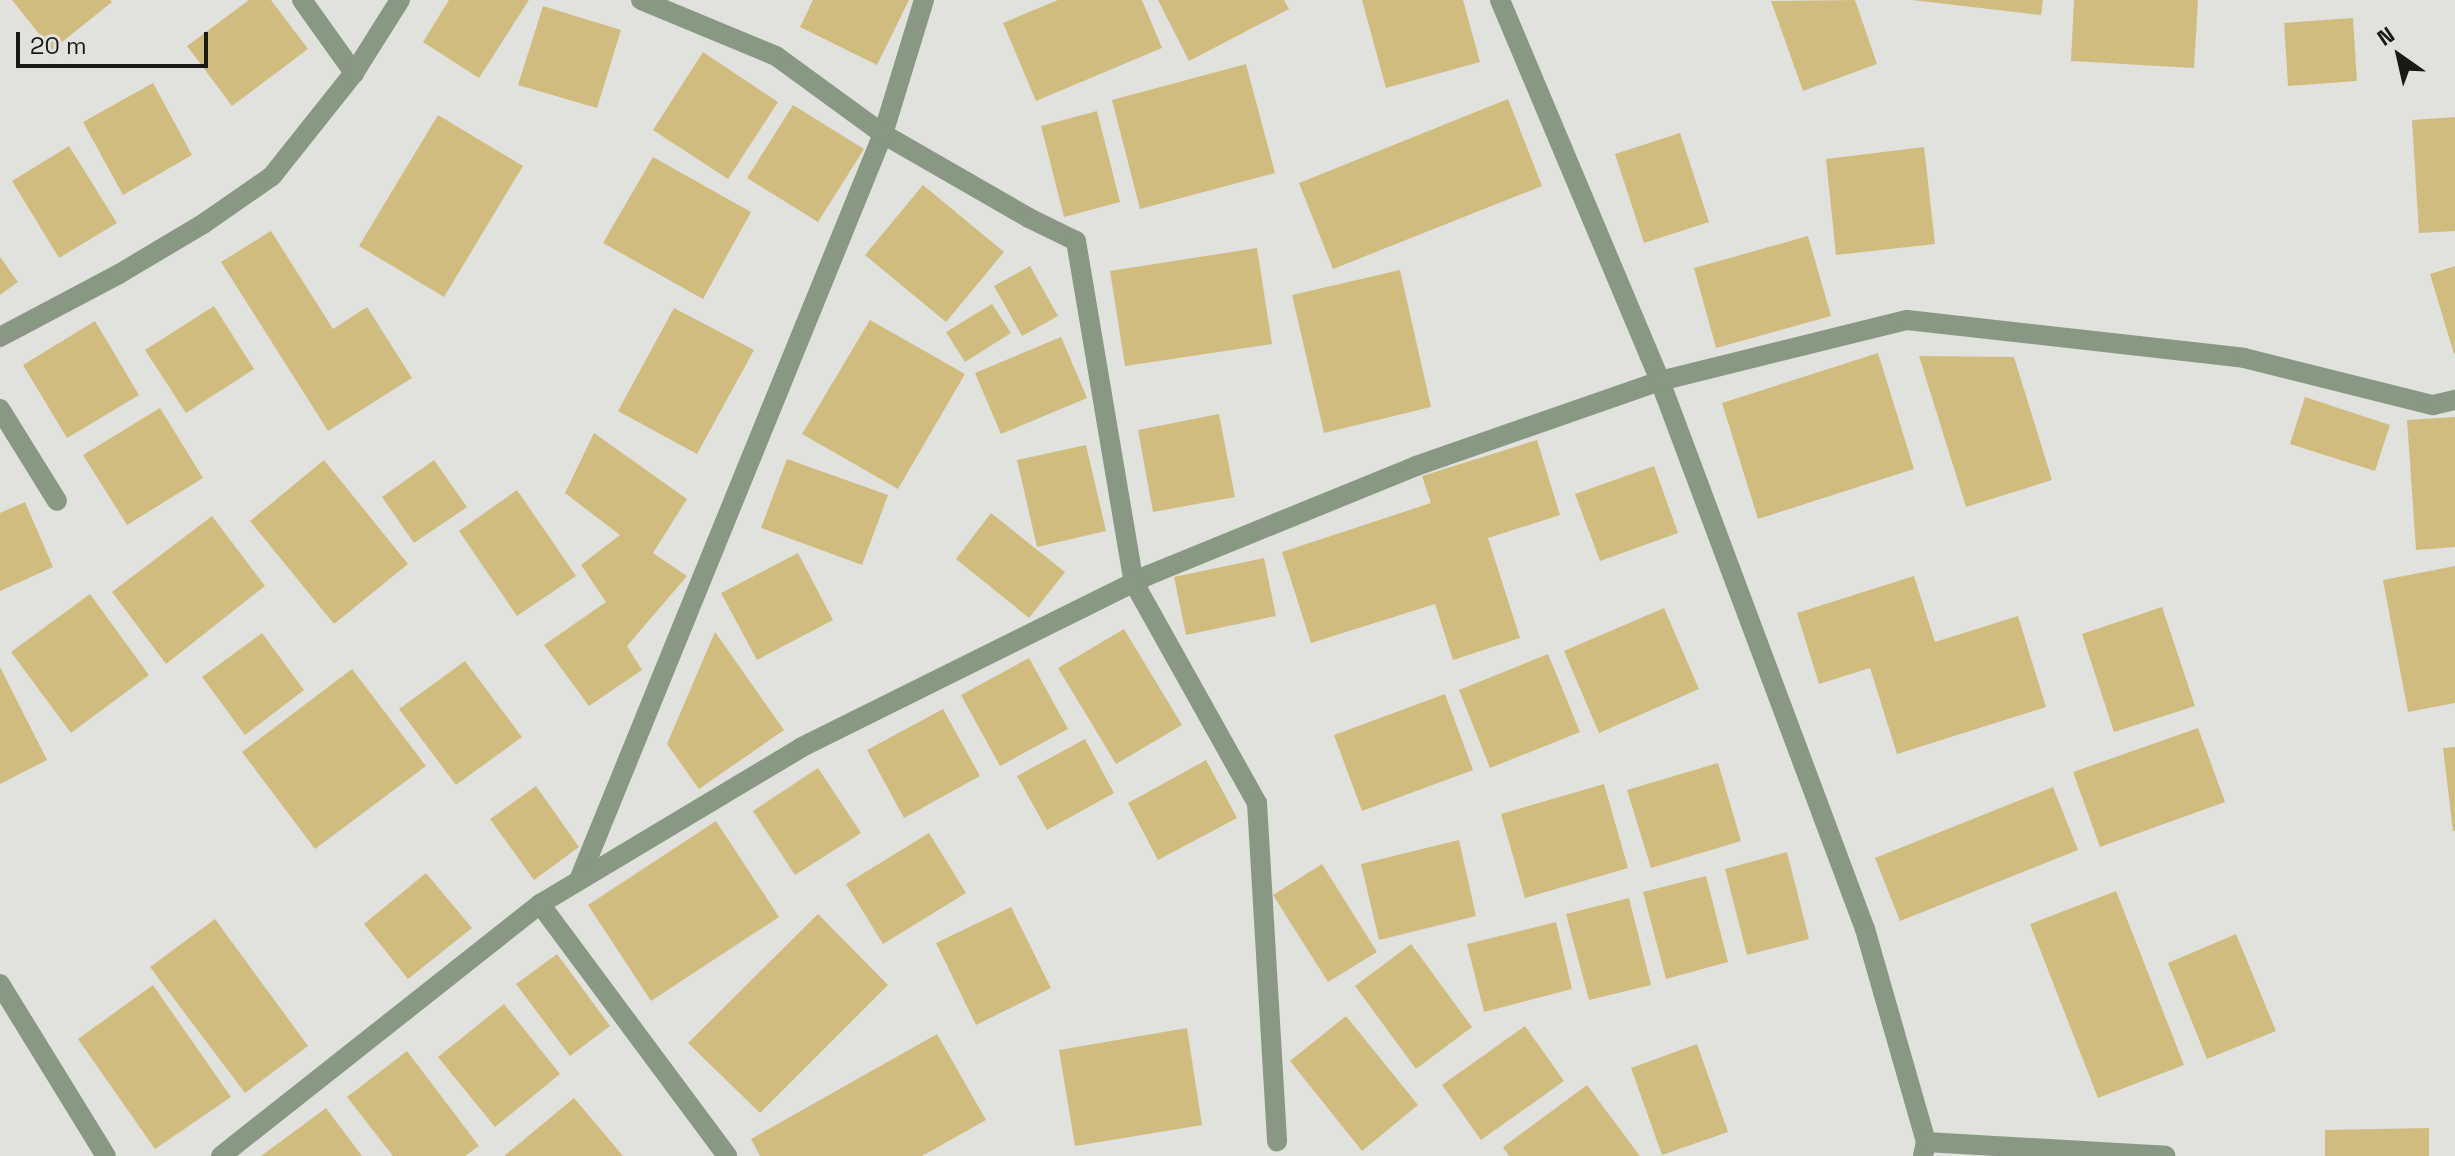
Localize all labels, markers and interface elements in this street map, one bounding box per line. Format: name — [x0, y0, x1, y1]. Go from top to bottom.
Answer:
scale bar — [20, 16, 212, 66]
north arrow — [2359, 16, 2439, 96]
text: N — [2372, 20, 2400, 52]
text: 20 m — [30, 30, 87, 61]

